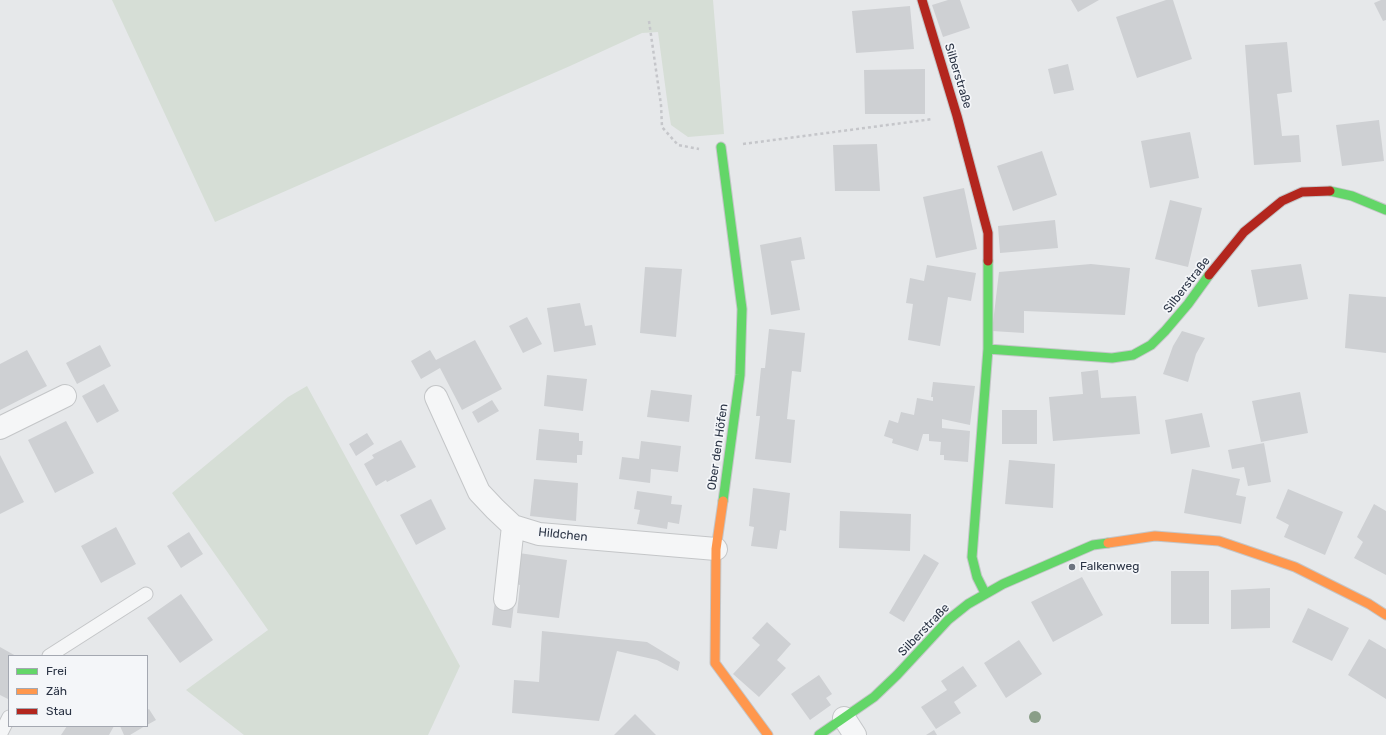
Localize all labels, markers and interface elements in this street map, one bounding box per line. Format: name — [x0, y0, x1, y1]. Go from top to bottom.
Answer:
street label: Silberstraße — [941, 42, 975, 110]
street label: Silberstraße — [1161, 254, 1213, 316]
street label: Ober den Höfen — [705, 403, 731, 491]
street label: Hildchen — [538, 525, 588, 545]
place label: Falkenweg — [1080, 560, 1139, 574]
marker: Falkenweg — [1067, 562, 1077, 572]
street label: Silberstraße — [895, 601, 953, 659]
legend — [8, 655, 148, 727]
text: Frei — [46, 664, 67, 678]
text: Zäh — [46, 684, 67, 698]
text: Stau — [46, 704, 72, 718]

